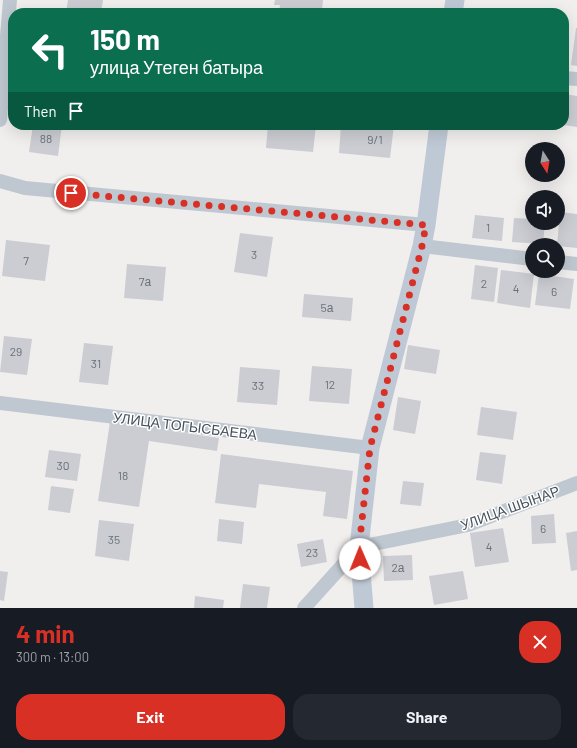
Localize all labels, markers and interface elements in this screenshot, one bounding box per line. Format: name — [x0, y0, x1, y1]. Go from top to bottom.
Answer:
text: 150 m — [90, 22, 160, 56]
icon: left — [24, 24, 76, 76]
text: улица Утеген батыра — [90, 56, 263, 78]
icon: arrive — [65, 100, 87, 122]
text: Then — [24, 102, 57, 120]
house number: 88 — [40, 131, 52, 145]
house number: 9/1 — [367, 132, 383, 146]
north arrow — [525, 142, 565, 182]
map controls — [525, 142, 565, 278]
pin — [54, 176, 88, 210]
icon: arrive — [60, 182, 82, 204]
button: sound — [525, 190, 565, 230]
house number: 1 — [486, 220, 490, 234]
button: search — [525, 238, 565, 278]
house number: 3 — [251, 247, 257, 261]
house number: 7 — [23, 253, 29, 267]
house number: 7а — [139, 274, 151, 288]
house number: 2 — [481, 276, 487, 290]
house number: 4 — [513, 281, 519, 295]
house number: 6 — [551, 284, 557, 298]
house number: 5а — [321, 300, 334, 314]
house number: 29 — [10, 344, 22, 358]
house number: 31 — [91, 356, 101, 370]
house number: 12 — [325, 377, 335, 391]
house number: 33 — [252, 378, 264, 392]
street label: УЛИЦА ТОГЫСБАЕВА — [112, 408, 259, 443]
house number: 30 — [57, 458, 69, 472]
house number: 18 — [118, 468, 128, 482]
street label: УЛИЦА ШЫНАР — [458, 482, 562, 533]
house number: 6 — [540, 521, 546, 535]
house number: 35 — [108, 532, 120, 546]
position arrow — [339, 538, 381, 580]
house number: 4 — [486, 539, 492, 553]
house number: 23 — [306, 545, 318, 559]
house number: 2а — [391, 560, 405, 574]
text: 4 min — [16, 619, 75, 648]
button: close — [519, 621, 561, 663]
text: 300 m · 13:00 — [16, 649, 89, 665]
button: Exit — [16, 694, 285, 740]
button: Share — [293, 694, 561, 740]

